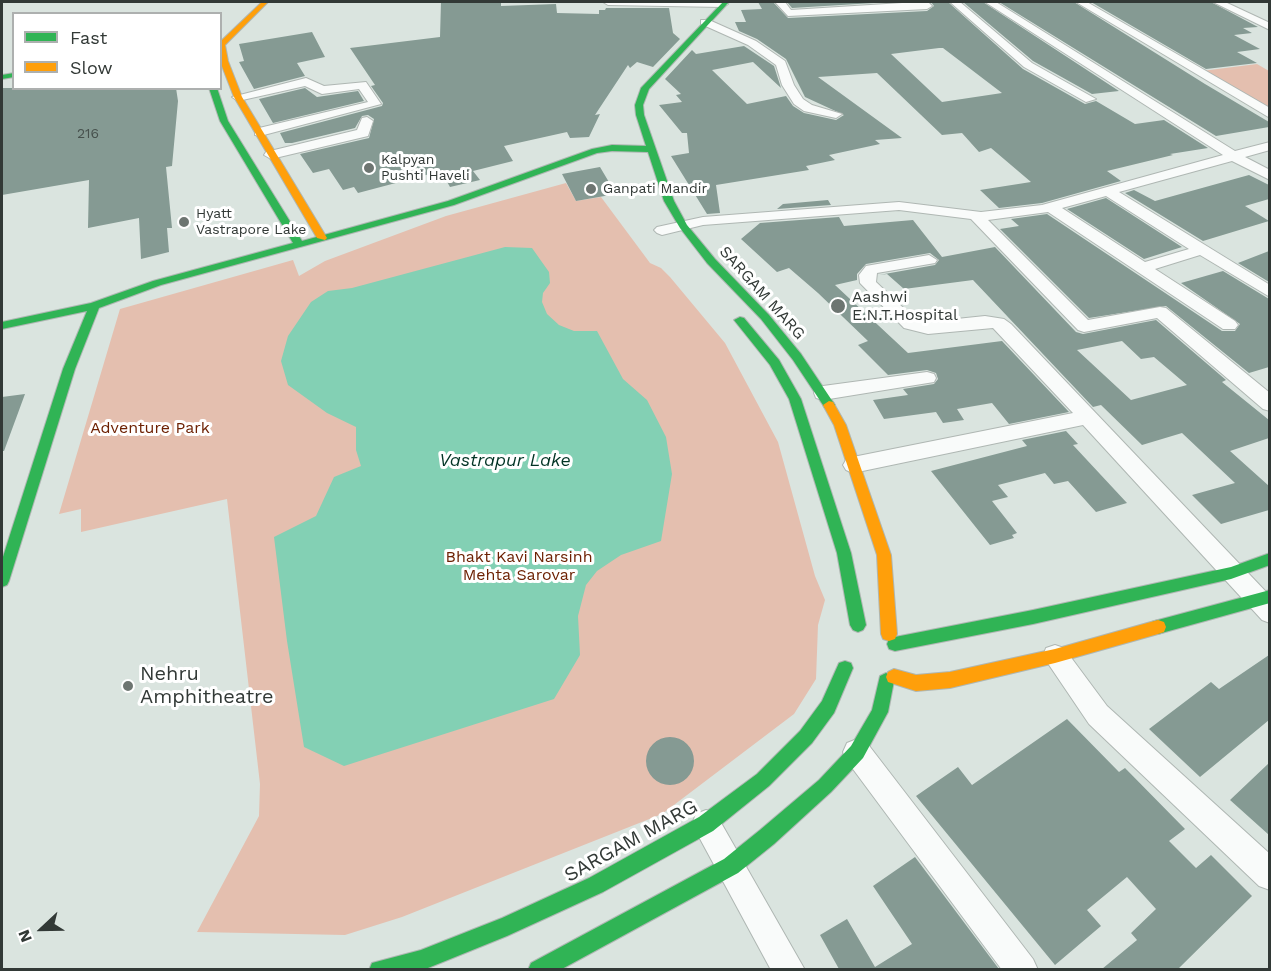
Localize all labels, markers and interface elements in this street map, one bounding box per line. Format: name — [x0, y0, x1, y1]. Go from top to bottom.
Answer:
legend — [12, 12, 222, 90]
text: Fast — [70, 27, 107, 48]
text: Slow — [70, 57, 113, 78]
house number: 216 — [77, 126, 99, 142]
place label: Kalpyan Pushti Haveli — [381, 152, 470, 184]
marker: Kalpyan Pushti Haveli — [362, 161, 376, 175]
place label: Ganpati Mandir — [603, 181, 707, 197]
marker: Ganpati Mandir — [584, 182, 598, 196]
place label: Hyatt Vastrapore Lake — [196, 206, 306, 238]
marker: Hyatt Vastrapore Lake — [177, 215, 191, 229]
street label: SARGAM MARG — [715, 242, 809, 344]
place label: Aashwi E.N.T.Hospital — [852, 287, 958, 325]
marker: Aashwi E.N.T.Hospital — [829, 297, 847, 315]
park label: Adventure Park — [90, 418, 210, 438]
water label: Vastrapur Lake — [439, 450, 571, 472]
park label: Bhakt Kavi Narsinh Mehta Sarovar — [445, 547, 593, 585]
place label: Nehru Amphitheatre — [140, 662, 273, 709]
marker: Nehru Amphitheatre — [121, 679, 135, 693]
street label: SARGAM MARG — [560, 794, 702, 888]
north arrow — [12, 899, 72, 959]
text: N — [14, 927, 36, 945]

